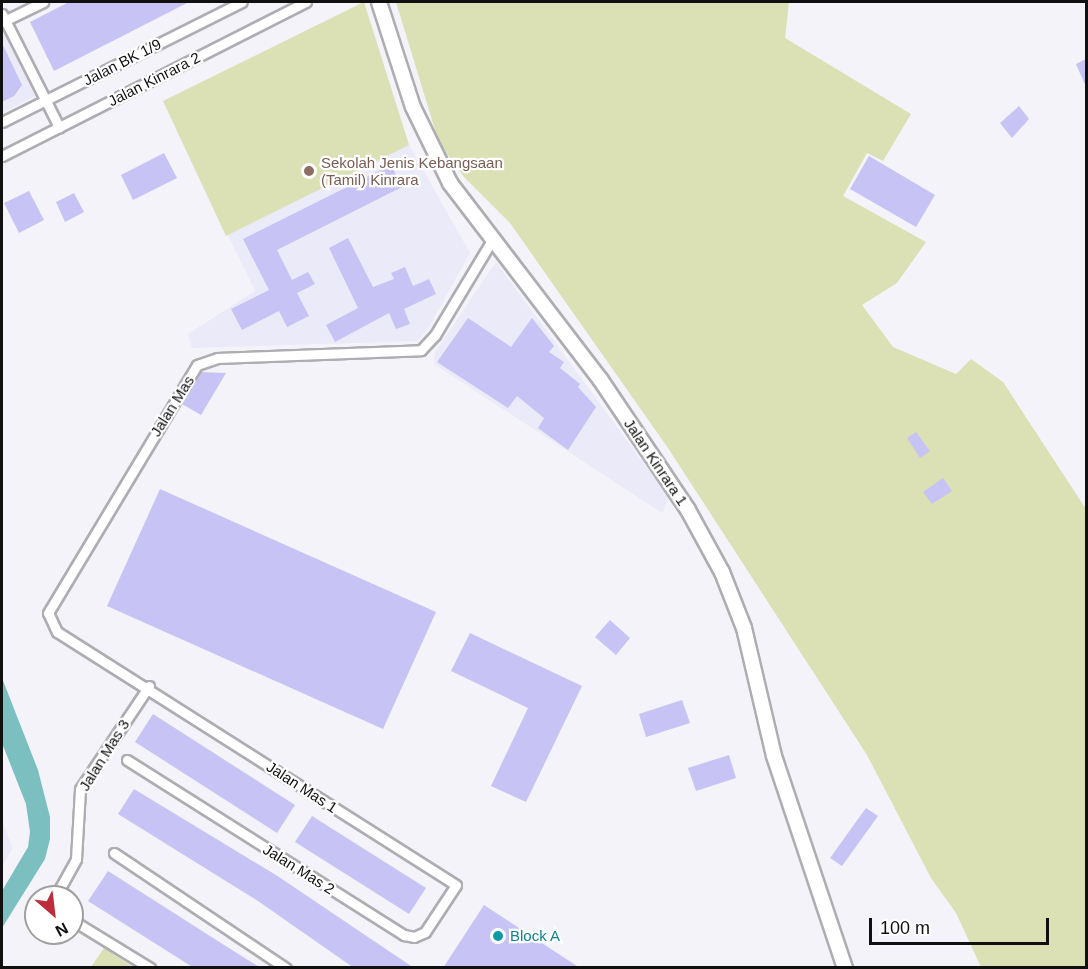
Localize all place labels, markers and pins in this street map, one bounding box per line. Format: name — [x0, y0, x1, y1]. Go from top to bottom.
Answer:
place label: Sekolah Jenis Kebangsaan (Tamil) Kinrara — [321, 153, 503, 188]
marker: Sekolah Jenis Kebangsaan (Tamil) Kinrara — [302, 164, 316, 178]
place label: Block A — [510, 927, 561, 945]
marker: Block A — [491, 929, 505, 943]

